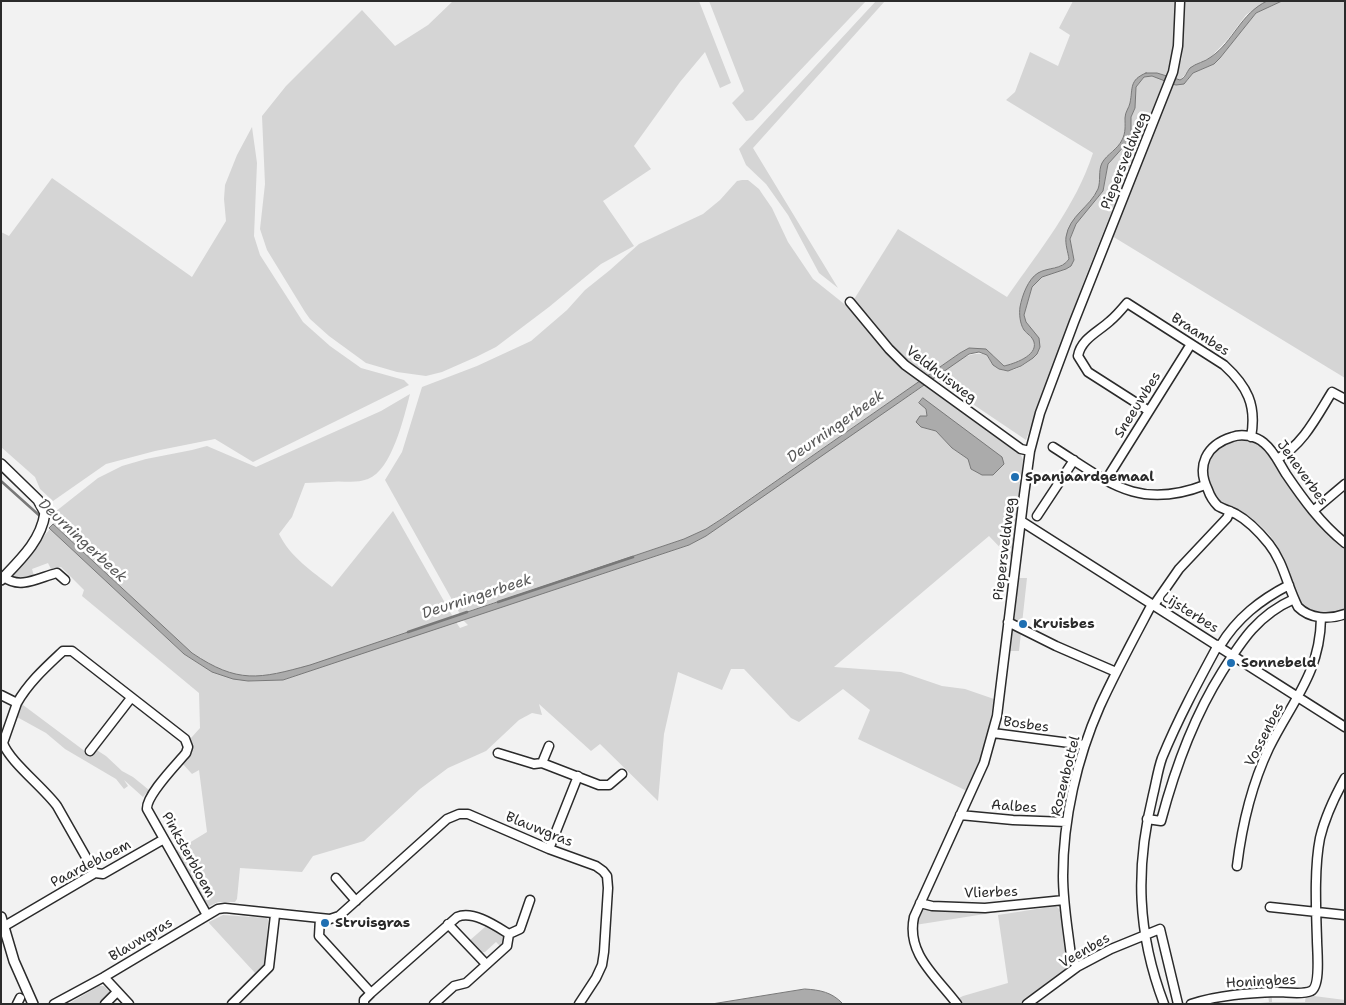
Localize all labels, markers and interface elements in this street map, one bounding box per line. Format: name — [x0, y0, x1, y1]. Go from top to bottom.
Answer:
street label: Piepersveldweg — [1098, 110, 1152, 212]
street label: Braambes — [1168, 310, 1232, 360]
street label: Veldhuisweg — [902, 343, 980, 407]
street label: Sneeuwbes — [1111, 369, 1165, 441]
water label: Deurningerbeek — [784, 387, 888, 467]
street label: Jeneverbes — [1273, 437, 1331, 509]
place label: Spanjaardgemaal — [1025, 469, 1154, 485]
marker: Spanjaardgemaal — [1009, 471, 1021, 483]
water label: Deurningerbeek — [34, 495, 130, 587]
street label: Piepersveldweg — [990, 496, 1020, 602]
water label: Deurningerbeek — [420, 571, 534, 623]
street label: Lijsterbes — [1158, 589, 1222, 637]
place label: Kruisbes — [1033, 616, 1095, 632]
marker: Kruisbes — [1017, 618, 1029, 630]
place label: Sonnebeld — [1241, 655, 1316, 671]
marker: Sonnebeld — [1225, 657, 1237, 669]
street label: Vossenbes — [1242, 700, 1288, 770]
street label: Bosbes — [1002, 713, 1050, 737]
street label: Rozenbottel — [1048, 734, 1084, 818]
street label: Aalbes — [990, 797, 1038, 817]
street label: Pinksterbloem — [158, 809, 218, 901]
street label: Blauwgras — [503, 809, 575, 851]
street label: Paardebloem — [48, 837, 134, 891]
street label: Vlierbes — [964, 884, 1018, 902]
street label: Blauwgras — [106, 914, 176, 966]
place label: Struisgras — [335, 915, 410, 931]
marker: Struisgras — [319, 917, 331, 929]
street label: Veenbes — [1057, 930, 1113, 972]
street label: Honingbes — [1225, 972, 1297, 992]

